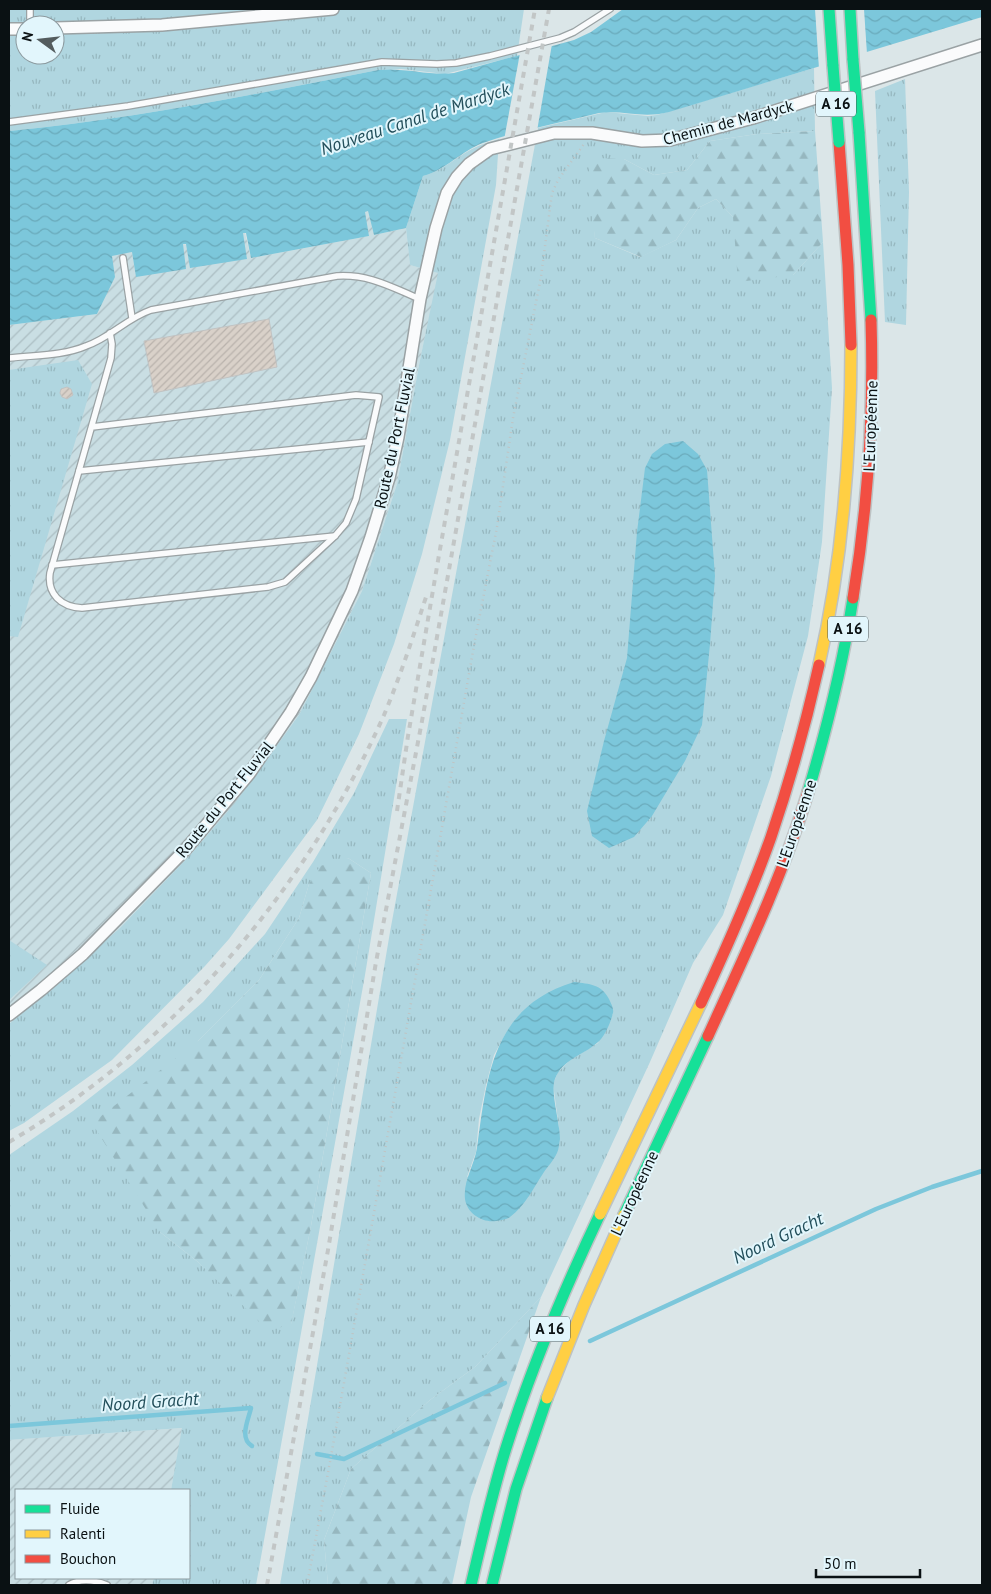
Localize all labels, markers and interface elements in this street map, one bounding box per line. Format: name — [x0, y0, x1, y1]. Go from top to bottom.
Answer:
north arrow — [15, 15, 65, 65]
text: N — [18, 30, 37, 43]
water label: Nouveau Canal de Mardyck — [318, 77, 513, 160]
road number: A 16 — [816, 92, 856, 116]
street label: Chemin de Mardyck — [661, 95, 796, 149]
street label: Route du Port Fluvial — [369, 365, 419, 510]
street label: L'Européenne — [858, 380, 882, 472]
road number: A 16 — [828, 616, 868, 642]
street label: Route du Port Fluvial — [171, 737, 277, 861]
street label: L'Européenne — [772, 777, 820, 869]
street label: L'Européenne — [606, 1147, 662, 1239]
water label: Noord Gracht — [729, 1206, 828, 1269]
road number: A 16 — [530, 1316, 570, 1342]
water label: Noord Gracht — [101, 1387, 201, 1416]
legend — [15, 1489, 190, 1579]
text: Fluide — [60, 1499, 100, 1518]
text: Ralenti — [60, 1524, 106, 1543]
scale bar — [816, 1546, 920, 1578]
text: Bouchon — [60, 1549, 116, 1568]
text: 50 m — [824, 1554, 857, 1573]

